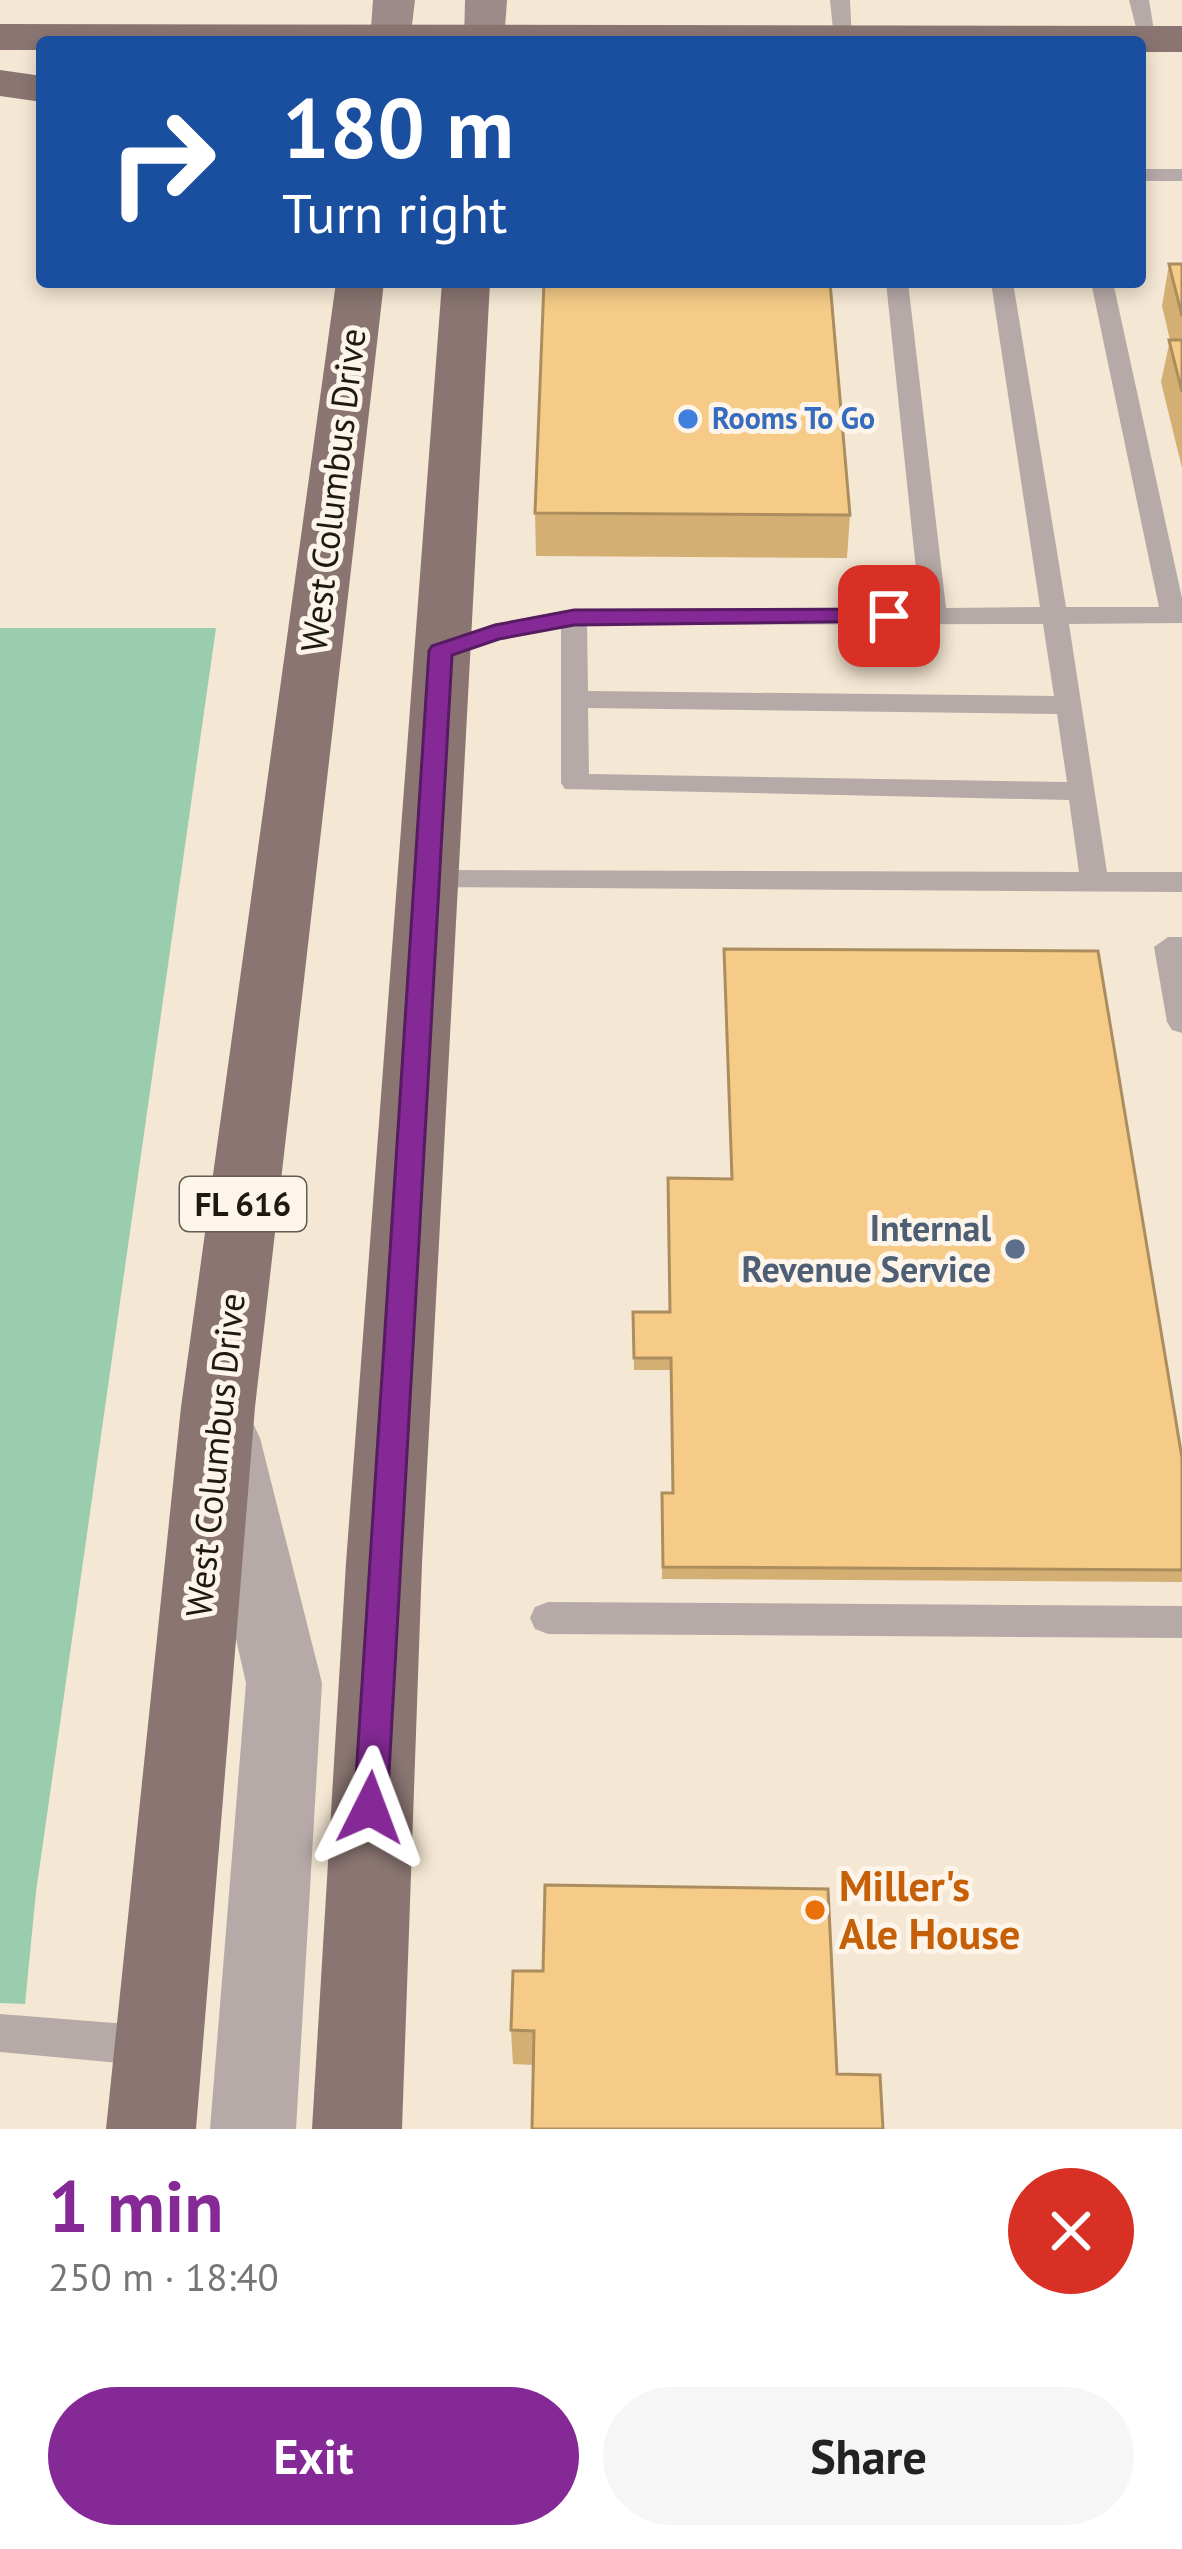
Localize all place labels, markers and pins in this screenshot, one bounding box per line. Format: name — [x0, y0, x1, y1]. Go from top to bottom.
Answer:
place label: Rooms To Go — [712, 398, 875, 437]
marker: Rooms To Go — [675, 406, 701, 432]
pin — [838, 565, 940, 667]
place label: Internal Revenue Service — [742, 1204, 991, 1292]
marker: Internal Revenue Service — [1002, 1236, 1028, 1262]
place label: Miller's Ale House — [839, 1858, 1020, 1961]
marker: Miller's Ale House — [802, 1897, 828, 1923]

